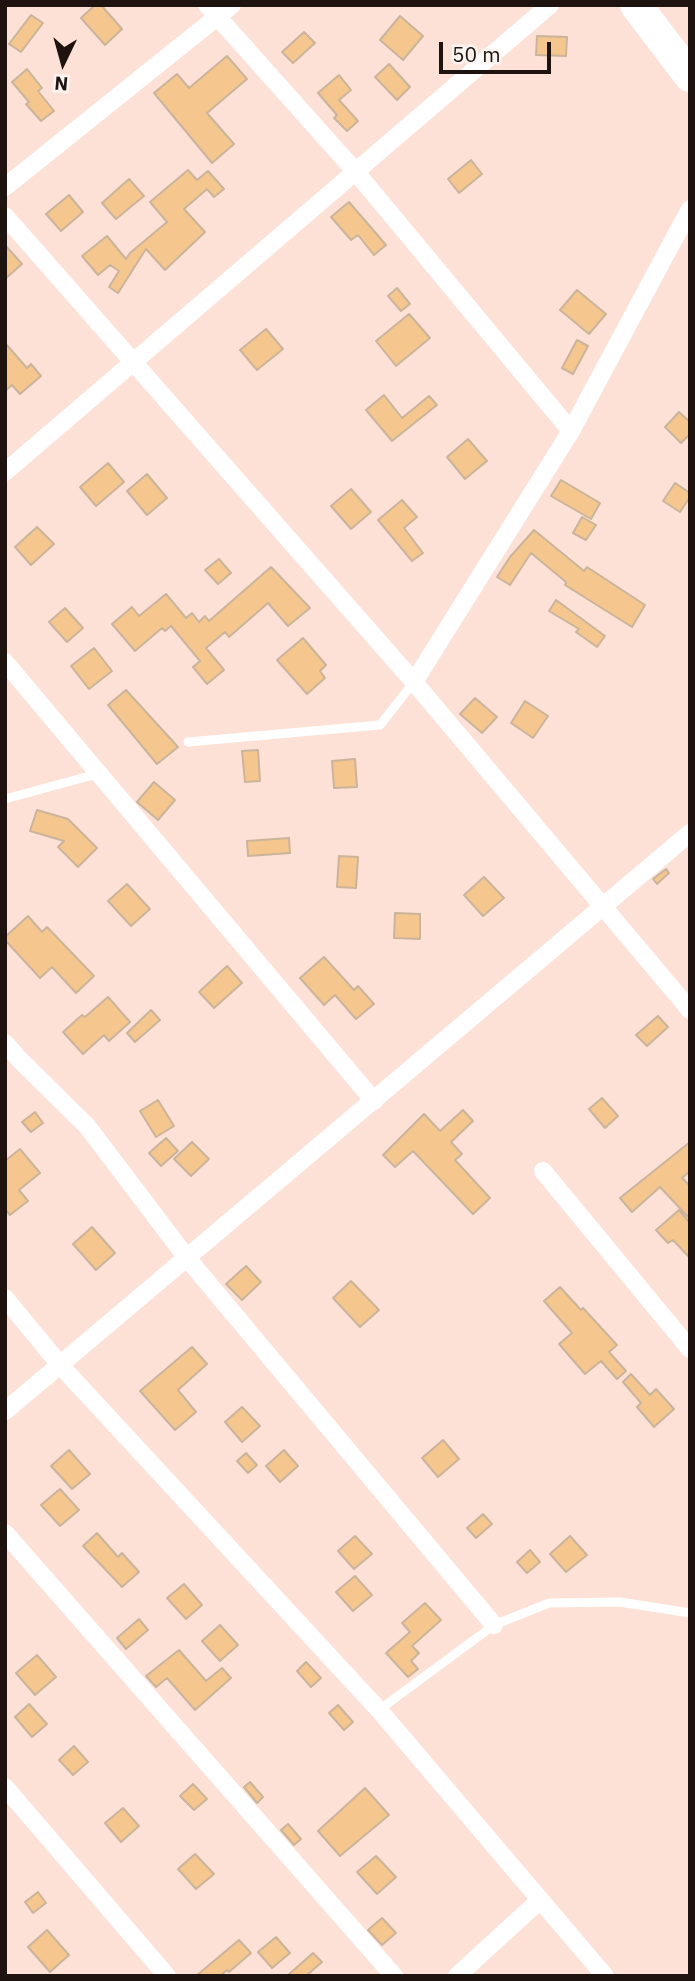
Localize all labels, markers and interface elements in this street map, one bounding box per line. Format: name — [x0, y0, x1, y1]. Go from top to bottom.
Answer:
north arrow — [28, 28, 98, 98]
scale bar — [443, 28, 555, 72]
text: 50 m — [452, 40, 501, 68]
text: N — [53, 71, 69, 96]

